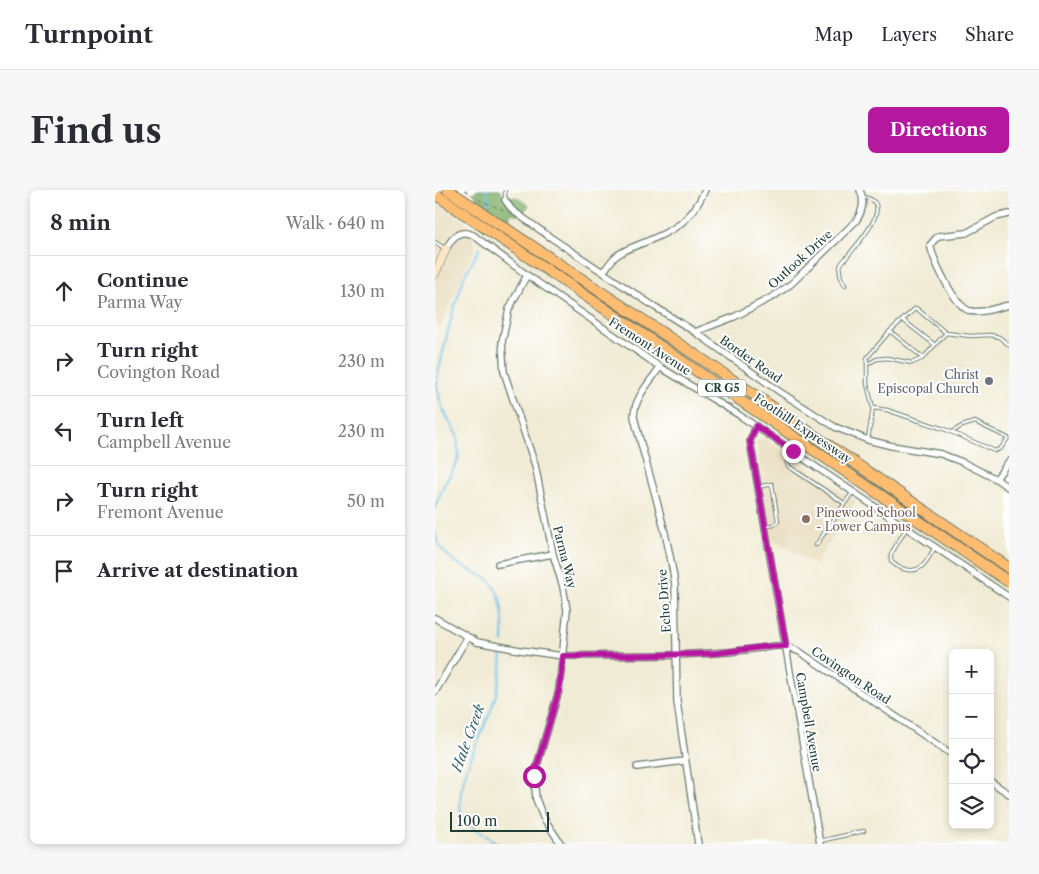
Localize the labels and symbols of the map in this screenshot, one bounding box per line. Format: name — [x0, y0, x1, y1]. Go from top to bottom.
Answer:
street label: Outlook Drive — [765, 226, 835, 292]
street label: Fremont Avenue — [606, 314, 694, 378]
street label: Border Road — [717, 332, 786, 386]
place label: Christ Episcopal Church — [877, 367, 980, 396]
marker: Christ Episcopal Church — [983, 375, 995, 387]
road number: CR G5 — [698, 380, 746, 397]
street label: Foothill Expressway — [751, 390, 855, 466]
route end — [782, 440, 805, 463]
place label: Pinewood School - Lower Campus — [816, 505, 916, 534]
marker: Pinewood School - Lower Campus — [800, 513, 812, 525]
street label: Parma Way — [550, 524, 580, 590]
street label: Echo Drive — [654, 568, 674, 633]
street label: Covington Road — [809, 643, 894, 707]
street label: Campbell Avenue — [793, 671, 825, 773]
water label: Hale Creek — [447, 701, 489, 775]
route start — [523, 765, 546, 788]
scale bar — [450, 809, 549, 832]

